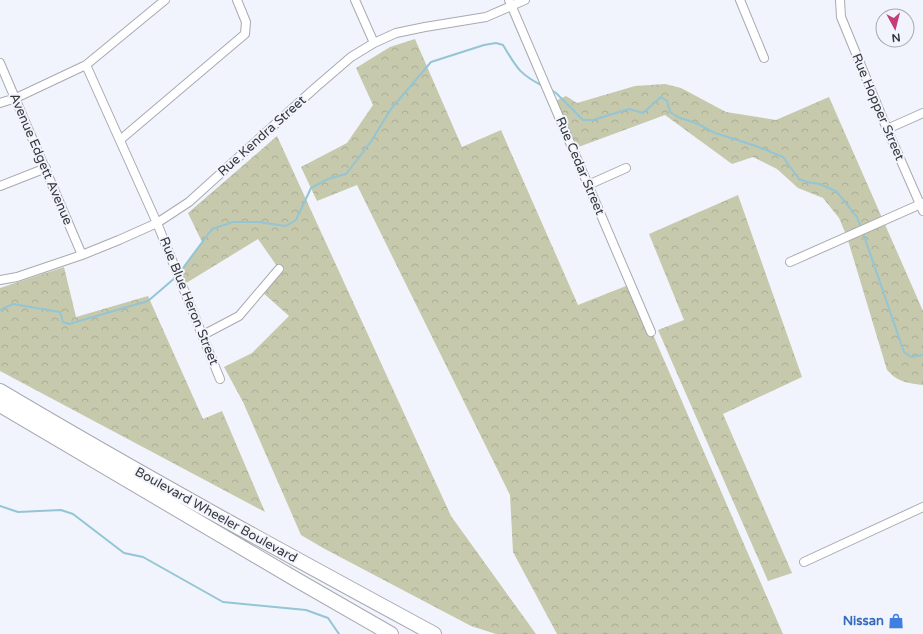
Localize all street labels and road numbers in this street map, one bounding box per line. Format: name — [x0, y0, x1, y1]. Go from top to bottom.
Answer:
street label: Rue Hopper Street — [848, 51, 908, 163]
street label: Avenue Edgett Avenue — [6, 91, 76, 227]
street label: Rue Kendra Street — [215, 92, 309, 180]
street label: Rue Cedar Street — [552, 114, 608, 218]
street label: Rue Blue Heron Street — [156, 235, 222, 367]
street label: Boulevard Wheeler Boulevard — [132, 464, 300, 566]

